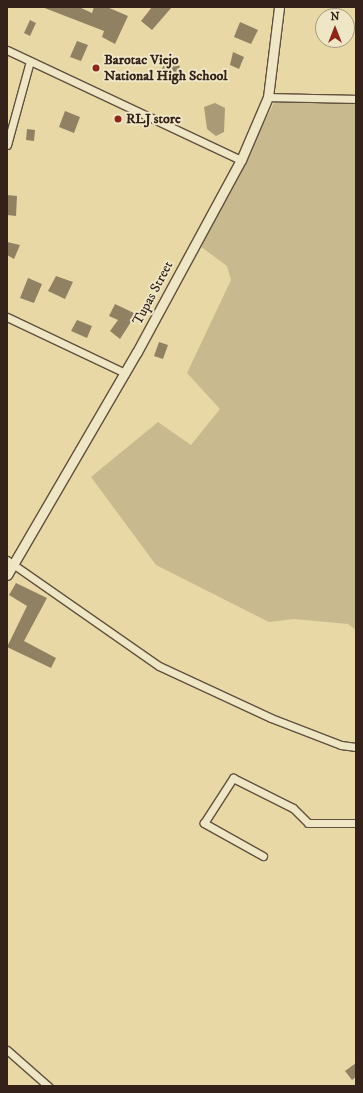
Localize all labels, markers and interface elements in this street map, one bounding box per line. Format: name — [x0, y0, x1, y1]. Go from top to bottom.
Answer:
north arrow — [315, 8, 355, 48]
text: N — [330, 10, 340, 24]
place label: Barotac Viejo National High School — [104, 52, 227, 84]
marker: Barotac Viejo National High School — [91, 63, 101, 73]
place label: RLJ store — [126, 111, 181, 127]
marker: RLJ store — [113, 114, 123, 124]
street label: Tupas Street — [129, 258, 177, 328]

